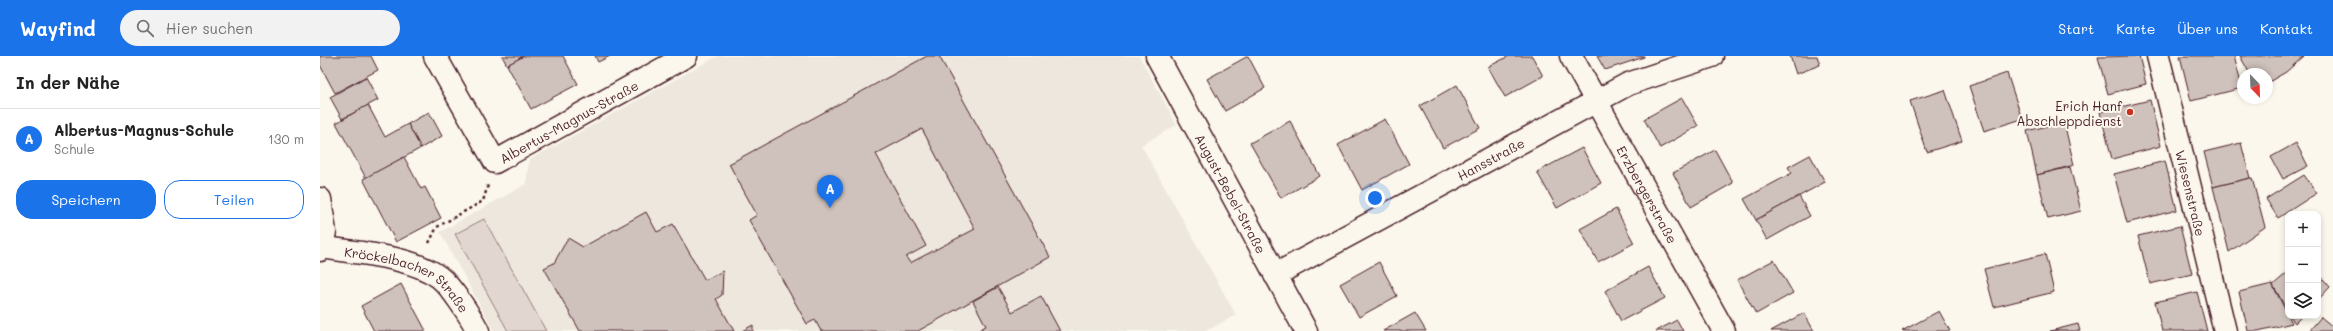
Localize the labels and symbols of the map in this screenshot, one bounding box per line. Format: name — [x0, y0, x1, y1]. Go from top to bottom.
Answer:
north arrow — [2237, 68, 2273, 104]
street label: Albertus-Magnus-Straße — [496, 76, 641, 166]
place label: Erich Hanf Abschleppdienst — [2017, 97, 2123, 129]
marker: Erich Hanf Abschleppdienst — [2125, 107, 2135, 117]
street label: August-Bebel-Straße — [1192, 130, 1271, 256]
street label: Hansstraße — [1454, 133, 1527, 183]
street label: Erzbergerstraße — [1614, 142, 1682, 246]
street label: Wiesenstraße — [2173, 148, 2210, 238]
pin: A — [817, 175, 843, 208]
your location — [1365, 188, 1385, 208]
street label: Kröckelbacher Straße — [343, 242, 473, 315]

